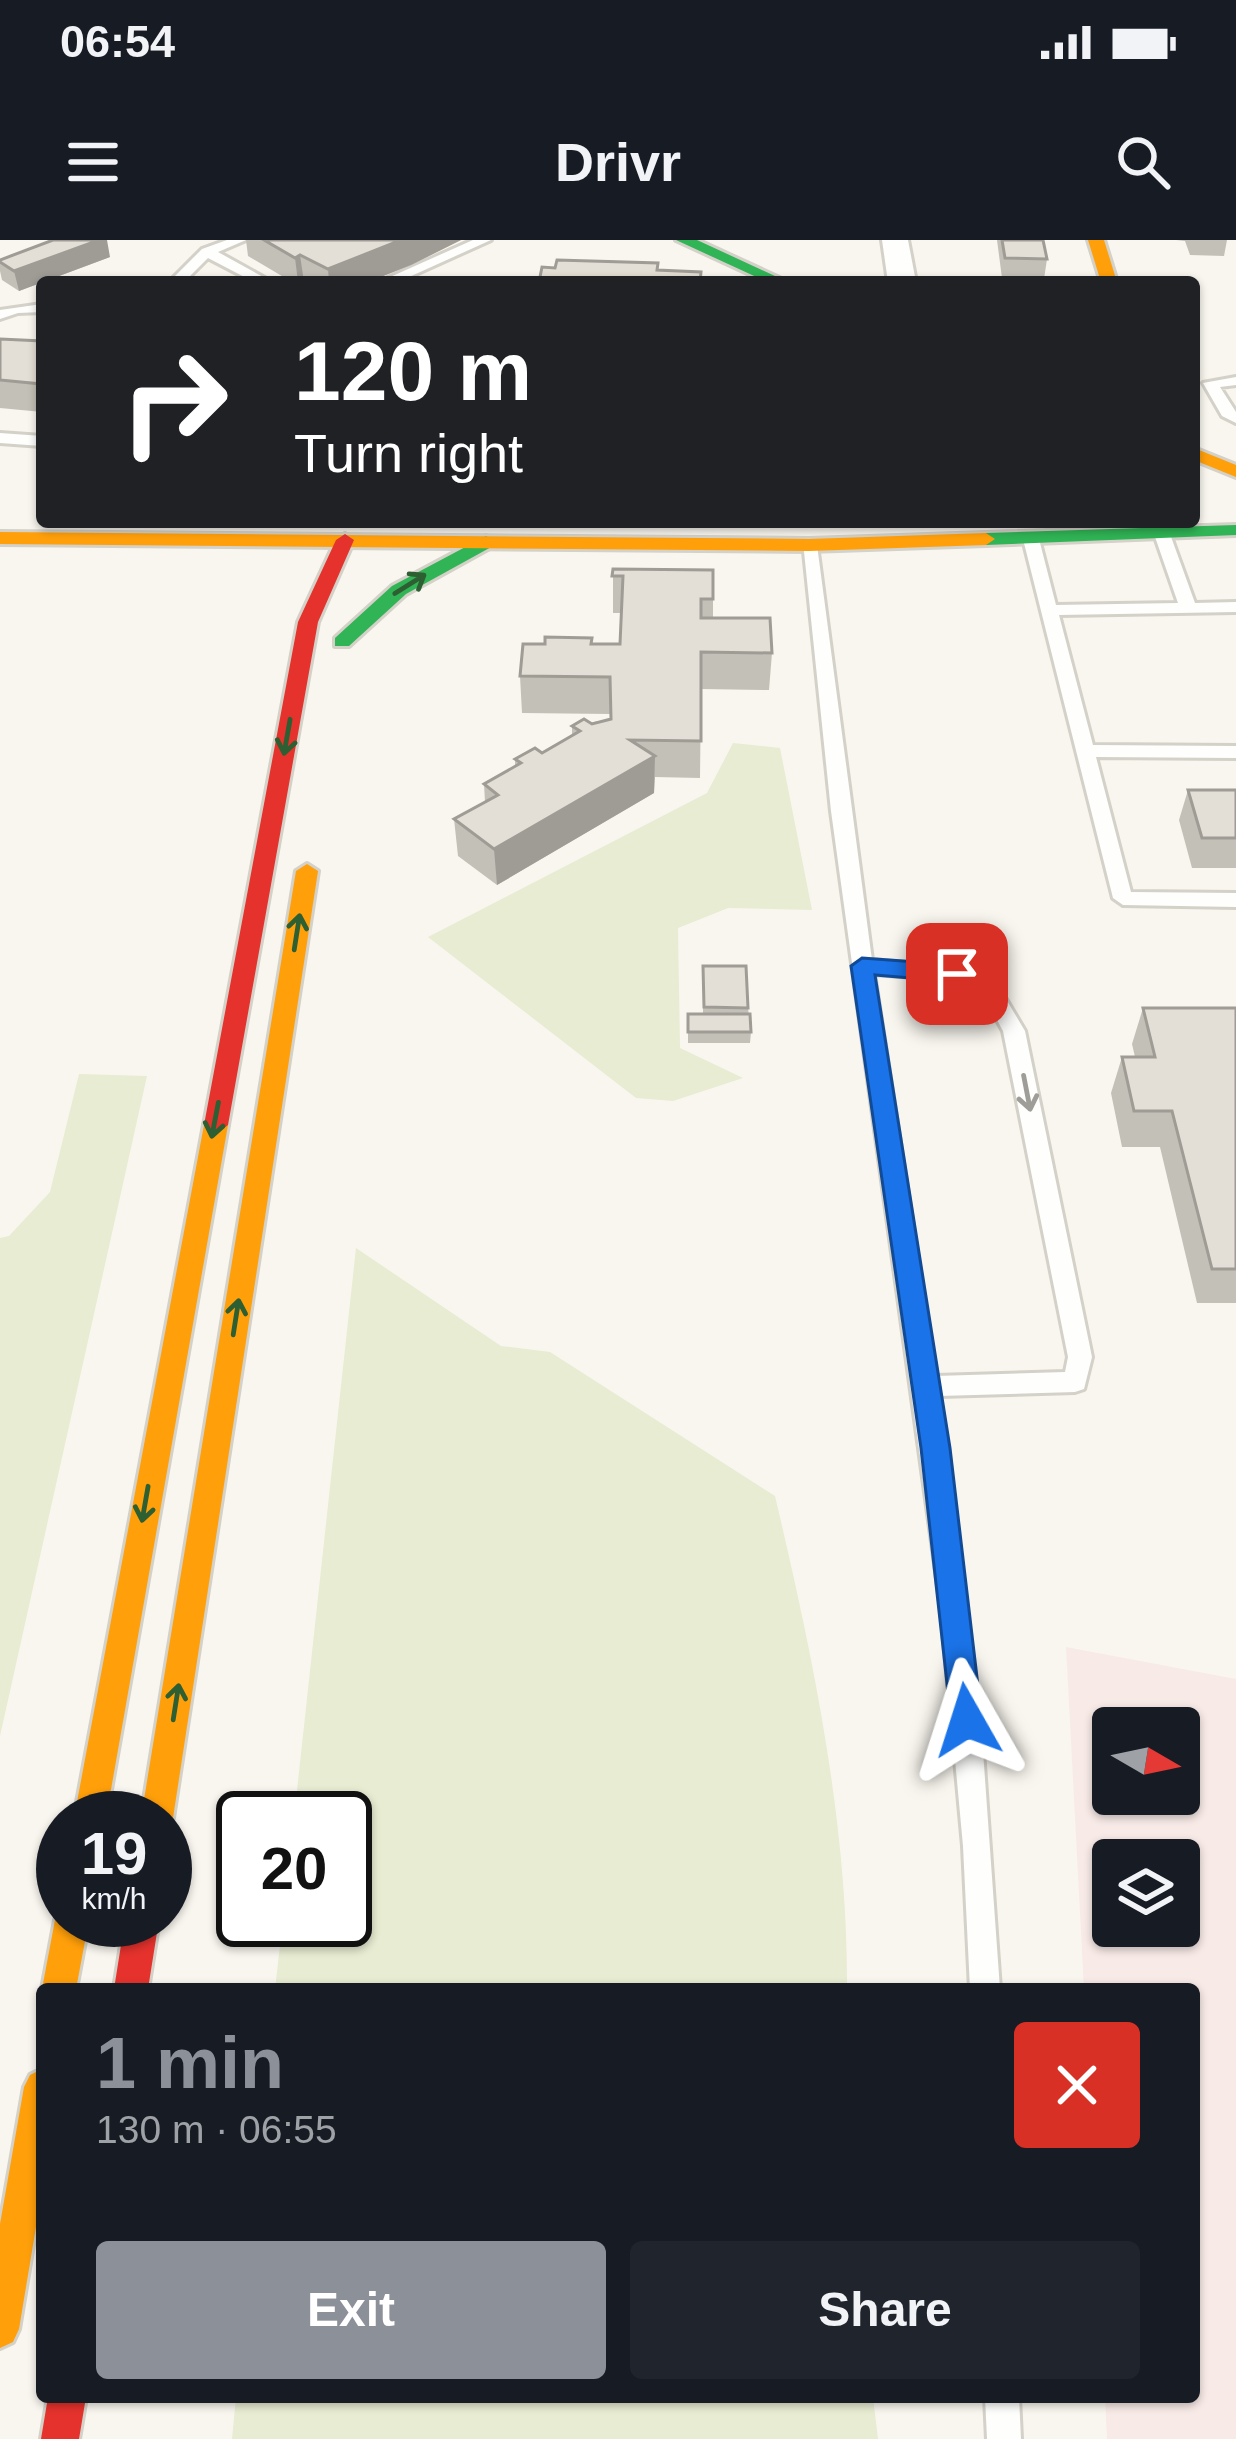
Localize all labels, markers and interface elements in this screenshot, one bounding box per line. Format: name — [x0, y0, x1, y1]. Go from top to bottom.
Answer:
text: 06:54 — [60, 16, 175, 67]
icon: menu — [60, 129, 126, 195]
icon: search — [1110, 129, 1176, 195]
text: Drivr — [555, 132, 681, 192]
icon: right — [96, 324, 252, 480]
text: 120 m — [294, 324, 532, 418]
text: Turn right — [294, 423, 523, 483]
one-way arrow — [392, 572, 426, 596]
one-way arrow — [275, 717, 297, 756]
one-way arrow — [286, 913, 309, 952]
pin — [906, 923, 1008, 1025]
icon: arrive — [924, 941, 990, 1007]
one-way arrow — [1017, 1072, 1039, 1111]
one-way arrow — [203, 1100, 225, 1139]
one-way arrow — [225, 1298, 248, 1337]
one-way arrow — [133, 1484, 155, 1523]
position arrow — [904, 1657, 1030, 1783]
one-way arrow — [165, 1684, 188, 1723]
north arrow — [1092, 1707, 1200, 1815]
map controls — [1092, 1707, 1200, 1947]
speed limit sign: 20 — [216, 1791, 372, 1947]
text: 19 — [81, 1820, 147, 1887]
button: layers — [1092, 1839, 1200, 1947]
text: km/h — [81, 1882, 147, 1915]
button: close — [1014, 2022, 1140, 2148]
text: 1 min — [96, 2023, 284, 2103]
text: 130 m · 06:55 — [96, 2108, 337, 2151]
button: Exit — [96, 2241, 606, 2379]
button: Share — [630, 2241, 1140, 2379]

